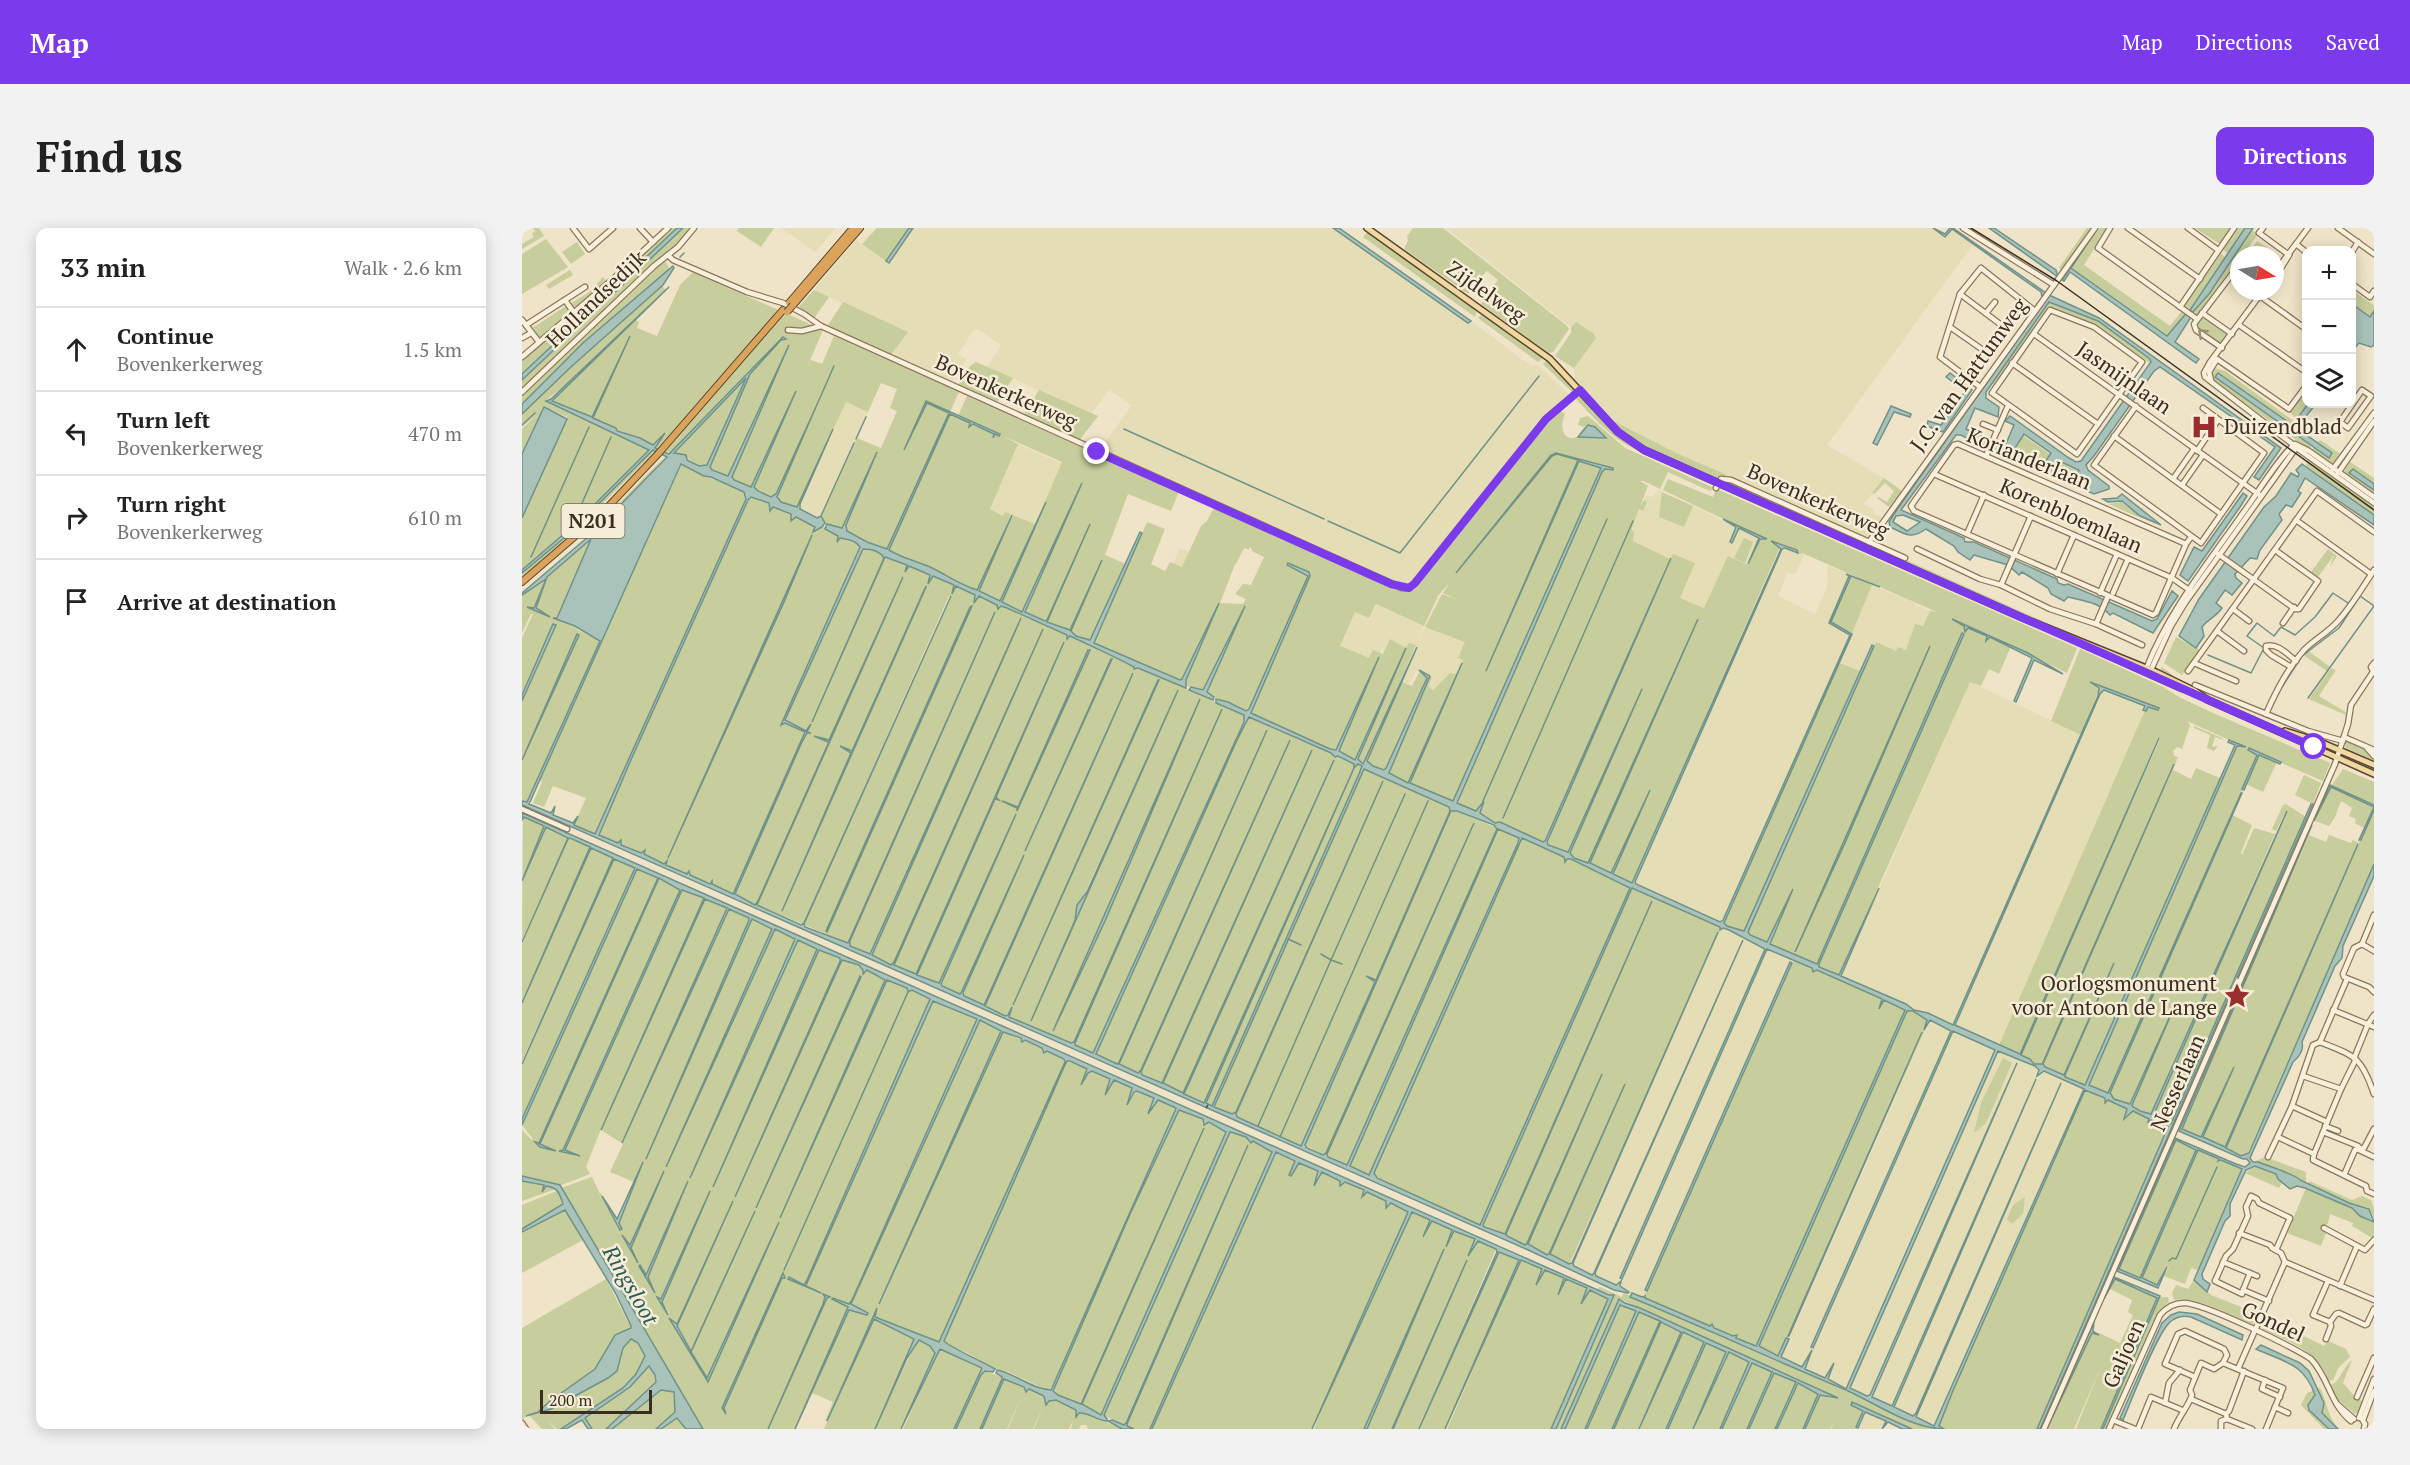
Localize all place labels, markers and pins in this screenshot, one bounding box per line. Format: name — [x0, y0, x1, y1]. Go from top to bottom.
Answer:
hospital icon: Duizendblad — [2189, 412, 2219, 442]
place label: Duizendblad — [2224, 412, 2342, 440]
place label: Oorlogsmonument voor Antoon de Lange — [2011, 969, 2217, 1021]
place icon: Oorlogsmonument voor Antoon de Lange — [2222, 981, 2252, 1011]

